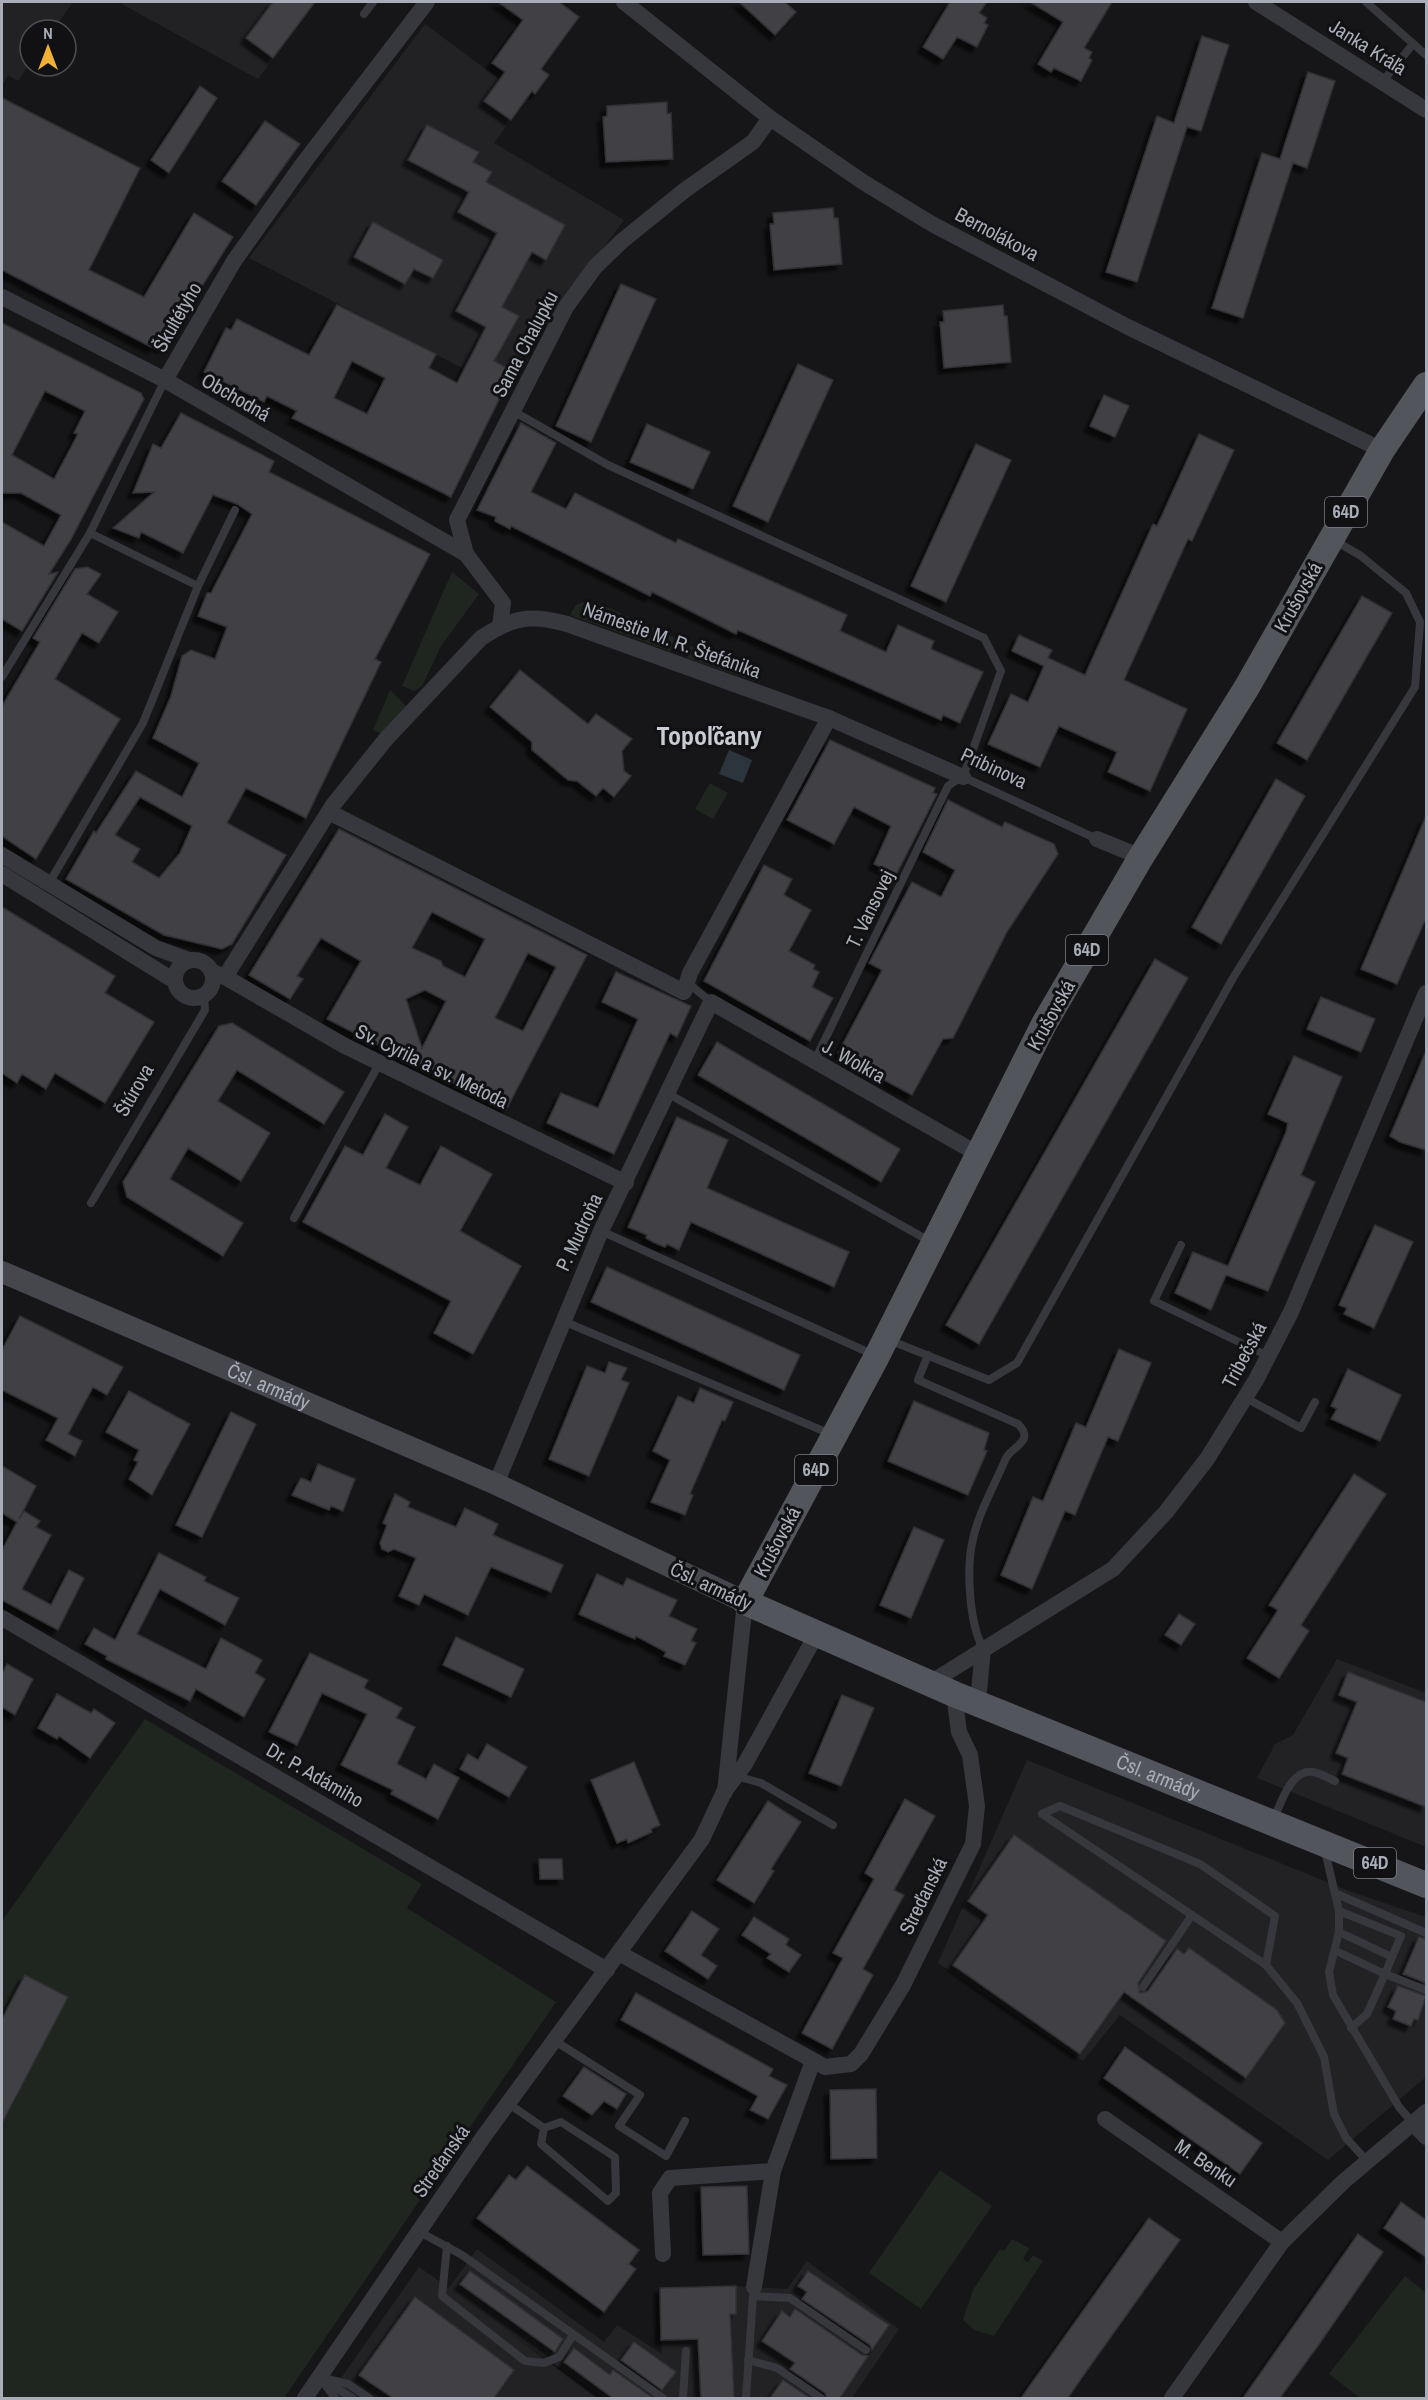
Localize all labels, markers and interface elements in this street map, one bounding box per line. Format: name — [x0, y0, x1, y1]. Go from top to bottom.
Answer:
street label: Janka Kráľa — [1324, 12, 1412, 81]
north arrow — [18, 18, 78, 78]
text: N — [43, 22, 53, 44]
street label: Bernolákova — [951, 200, 1044, 267]
street label: Škultétyho — [146, 277, 207, 357]
street label: Sama Chalupku — [485, 286, 564, 402]
street label: Obchodná — [197, 366, 276, 427]
road number: 64D — [1325, 497, 1367, 527]
street label: Krušovská — [1267, 557, 1328, 637]
street label: Námestie M. R. Štefánika — [579, 595, 765, 684]
district label: Topoľčany — [656, 718, 762, 753]
street label: Pribinova — [957, 740, 1032, 795]
street label: T. Vansovej — [839, 865, 900, 952]
road number: 64D — [1066, 935, 1108, 965]
street label: Krušovská — [1020, 975, 1081, 1055]
street label: Sv. Cyrila a sv. Metoda — [351, 1017, 513, 1114]
street label: J. Wolkra — [818, 1032, 891, 1089]
street label: Štúrova — [108, 1059, 159, 1121]
street label: P. Mudroňa — [549, 1189, 608, 1275]
street label: Tribečská — [1215, 1317, 1272, 1393]
street label: Čsl. armády — [223, 1356, 315, 1416]
road number: 64D — [795, 1455, 837, 1485]
street label: Krušovská — [747, 1502, 806, 1582]
street label: Čsl. armády — [666, 1555, 757, 1617]
street label: Dr. P. Adámiho — [262, 1736, 369, 1813]
street label: Čsl. armády — [1113, 1747, 1205, 1805]
road number: 64D — [1354, 1848, 1396, 1878]
street label: Streďanská — [892, 1853, 953, 1939]
street label: Streďanská — [406, 2119, 475, 2202]
street label: M. Benku — [1170, 2132, 1243, 2193]

